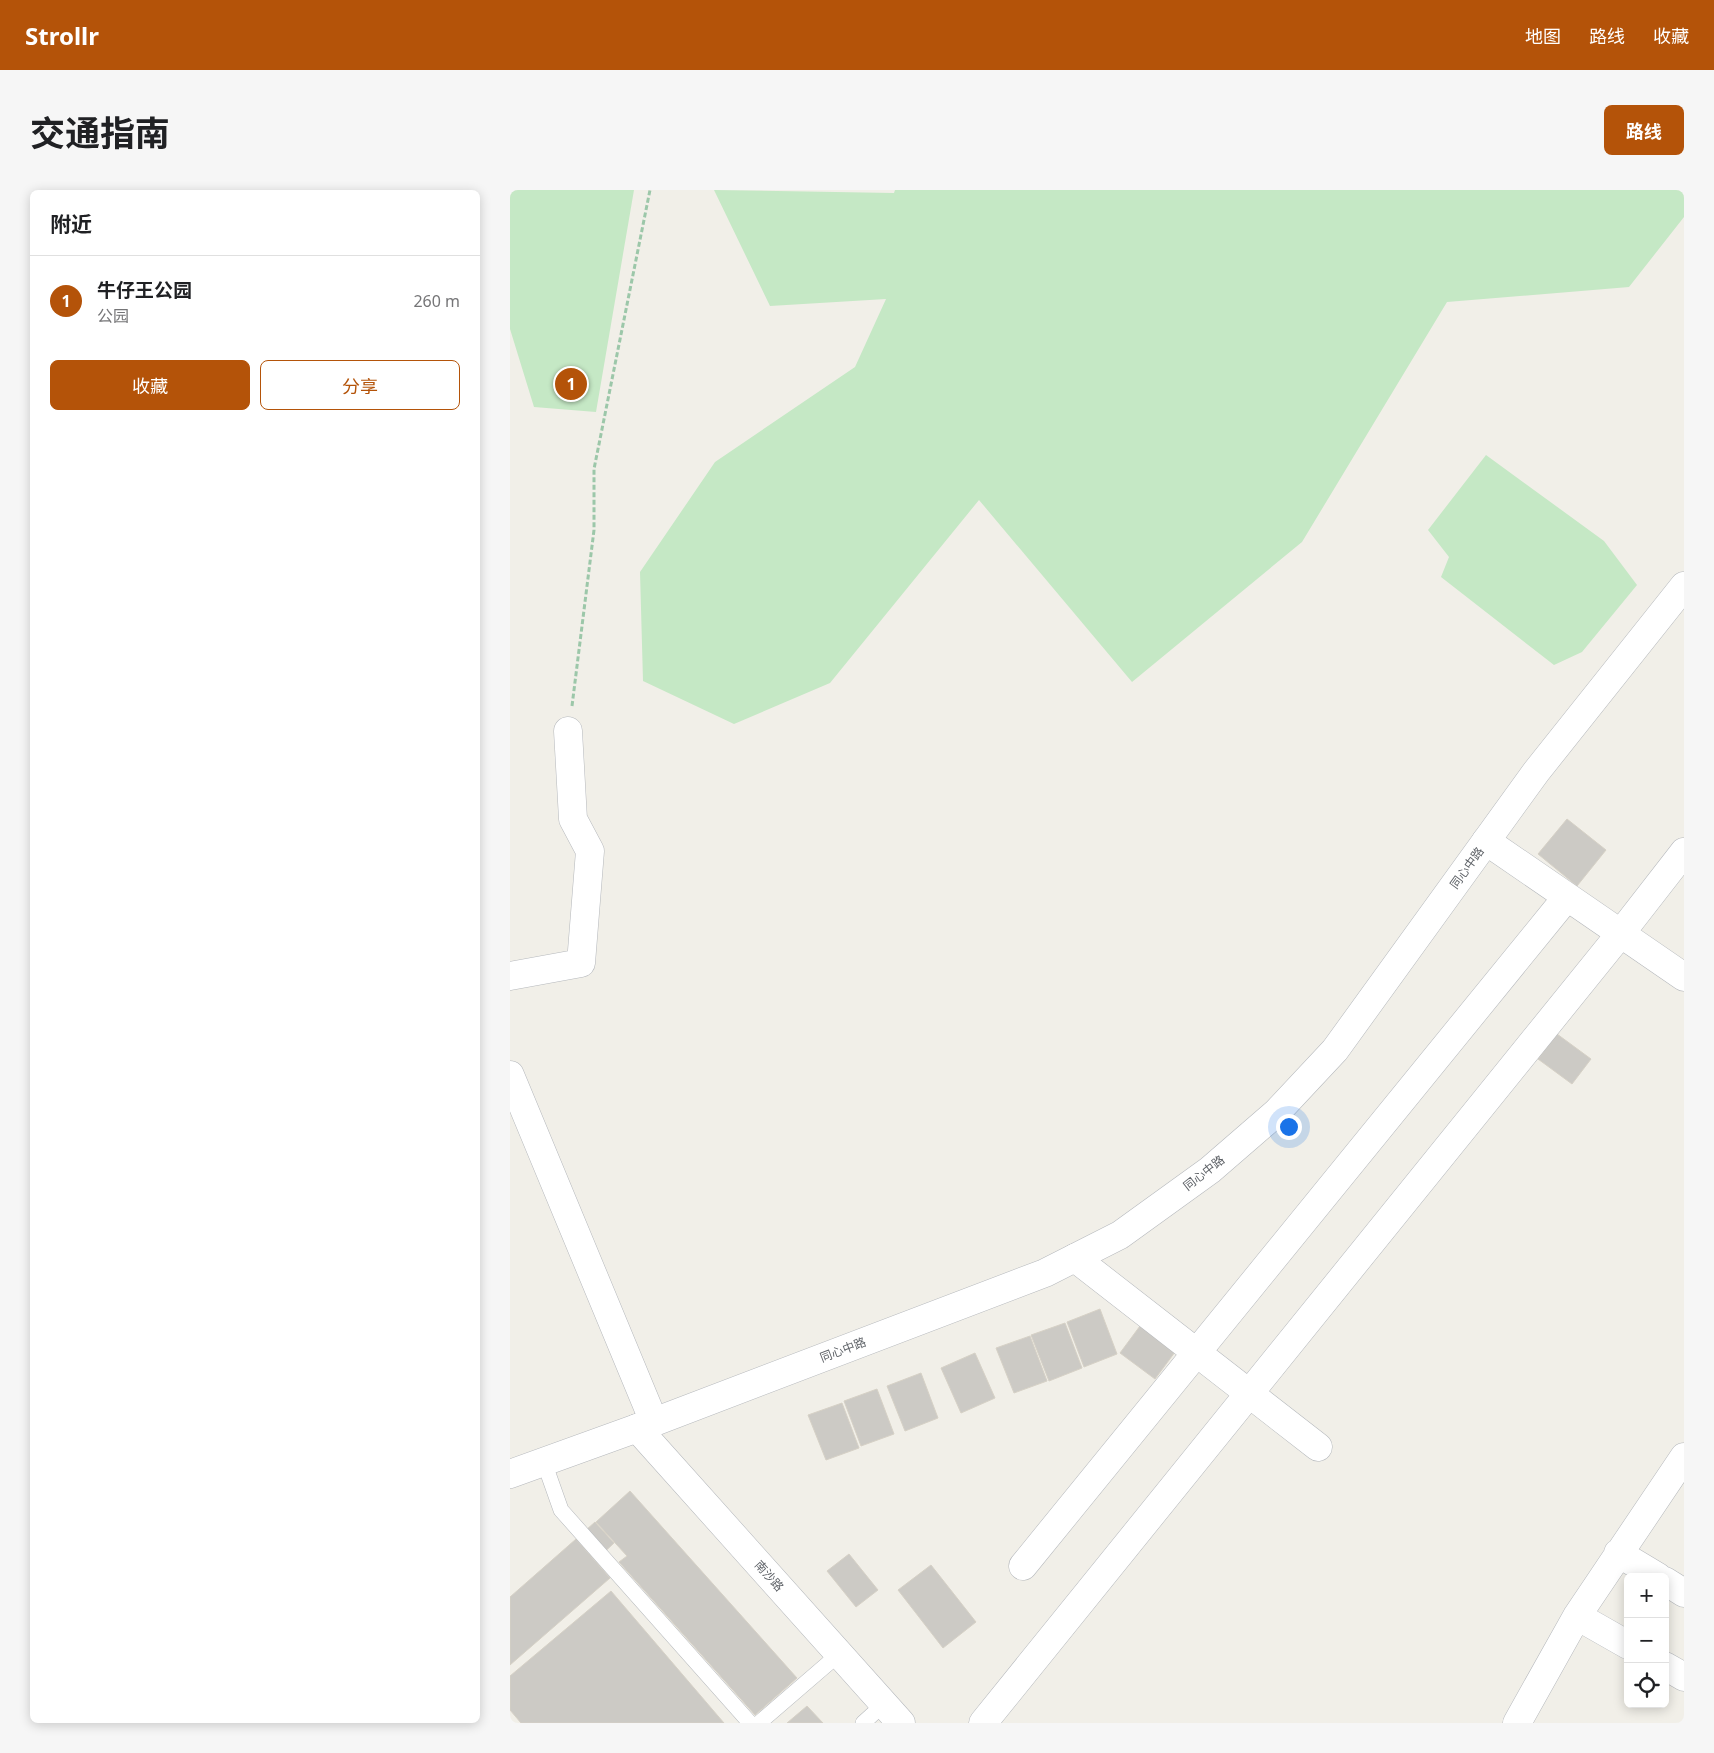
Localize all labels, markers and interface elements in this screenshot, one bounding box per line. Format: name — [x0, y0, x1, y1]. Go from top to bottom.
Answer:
text: Strollr — [25, 19, 99, 52]
text: 地图 — [1525, 24, 1561, 48]
text: 路线 — [1589, 24, 1625, 48]
text: 收藏 — [1653, 24, 1689, 48]
button: 路线 — [1604, 105, 1684, 155]
text: 交通指南 — [30, 109, 170, 156]
text: 附近 — [50, 210, 92, 238]
text: 牛仔王公园 — [97, 277, 192, 303]
text: 1 — [61, 290, 71, 312]
text: 260 m — [413, 290, 460, 312]
text: 公园 — [97, 305, 129, 327]
button: 收藏 — [50, 360, 250, 410]
button: 分享 — [260, 360, 460, 410]
pin: 1 — [555, 365, 587, 403]
street label: 同心中路 — [1446, 843, 1488, 892]
your location — [1276, 1114, 1302, 1140]
street label: 同心中路 — [1180, 1151, 1228, 1194]
street label: 同心中路 — [817, 1333, 868, 1366]
street label: 南沙路 — [751, 1557, 788, 1595]
map controls — [1624, 1573, 1669, 1708]
button: + — [1624, 1573, 1669, 1618]
button: − — [1624, 1618, 1669, 1663]
button: locate — [1624, 1663, 1669, 1708]

